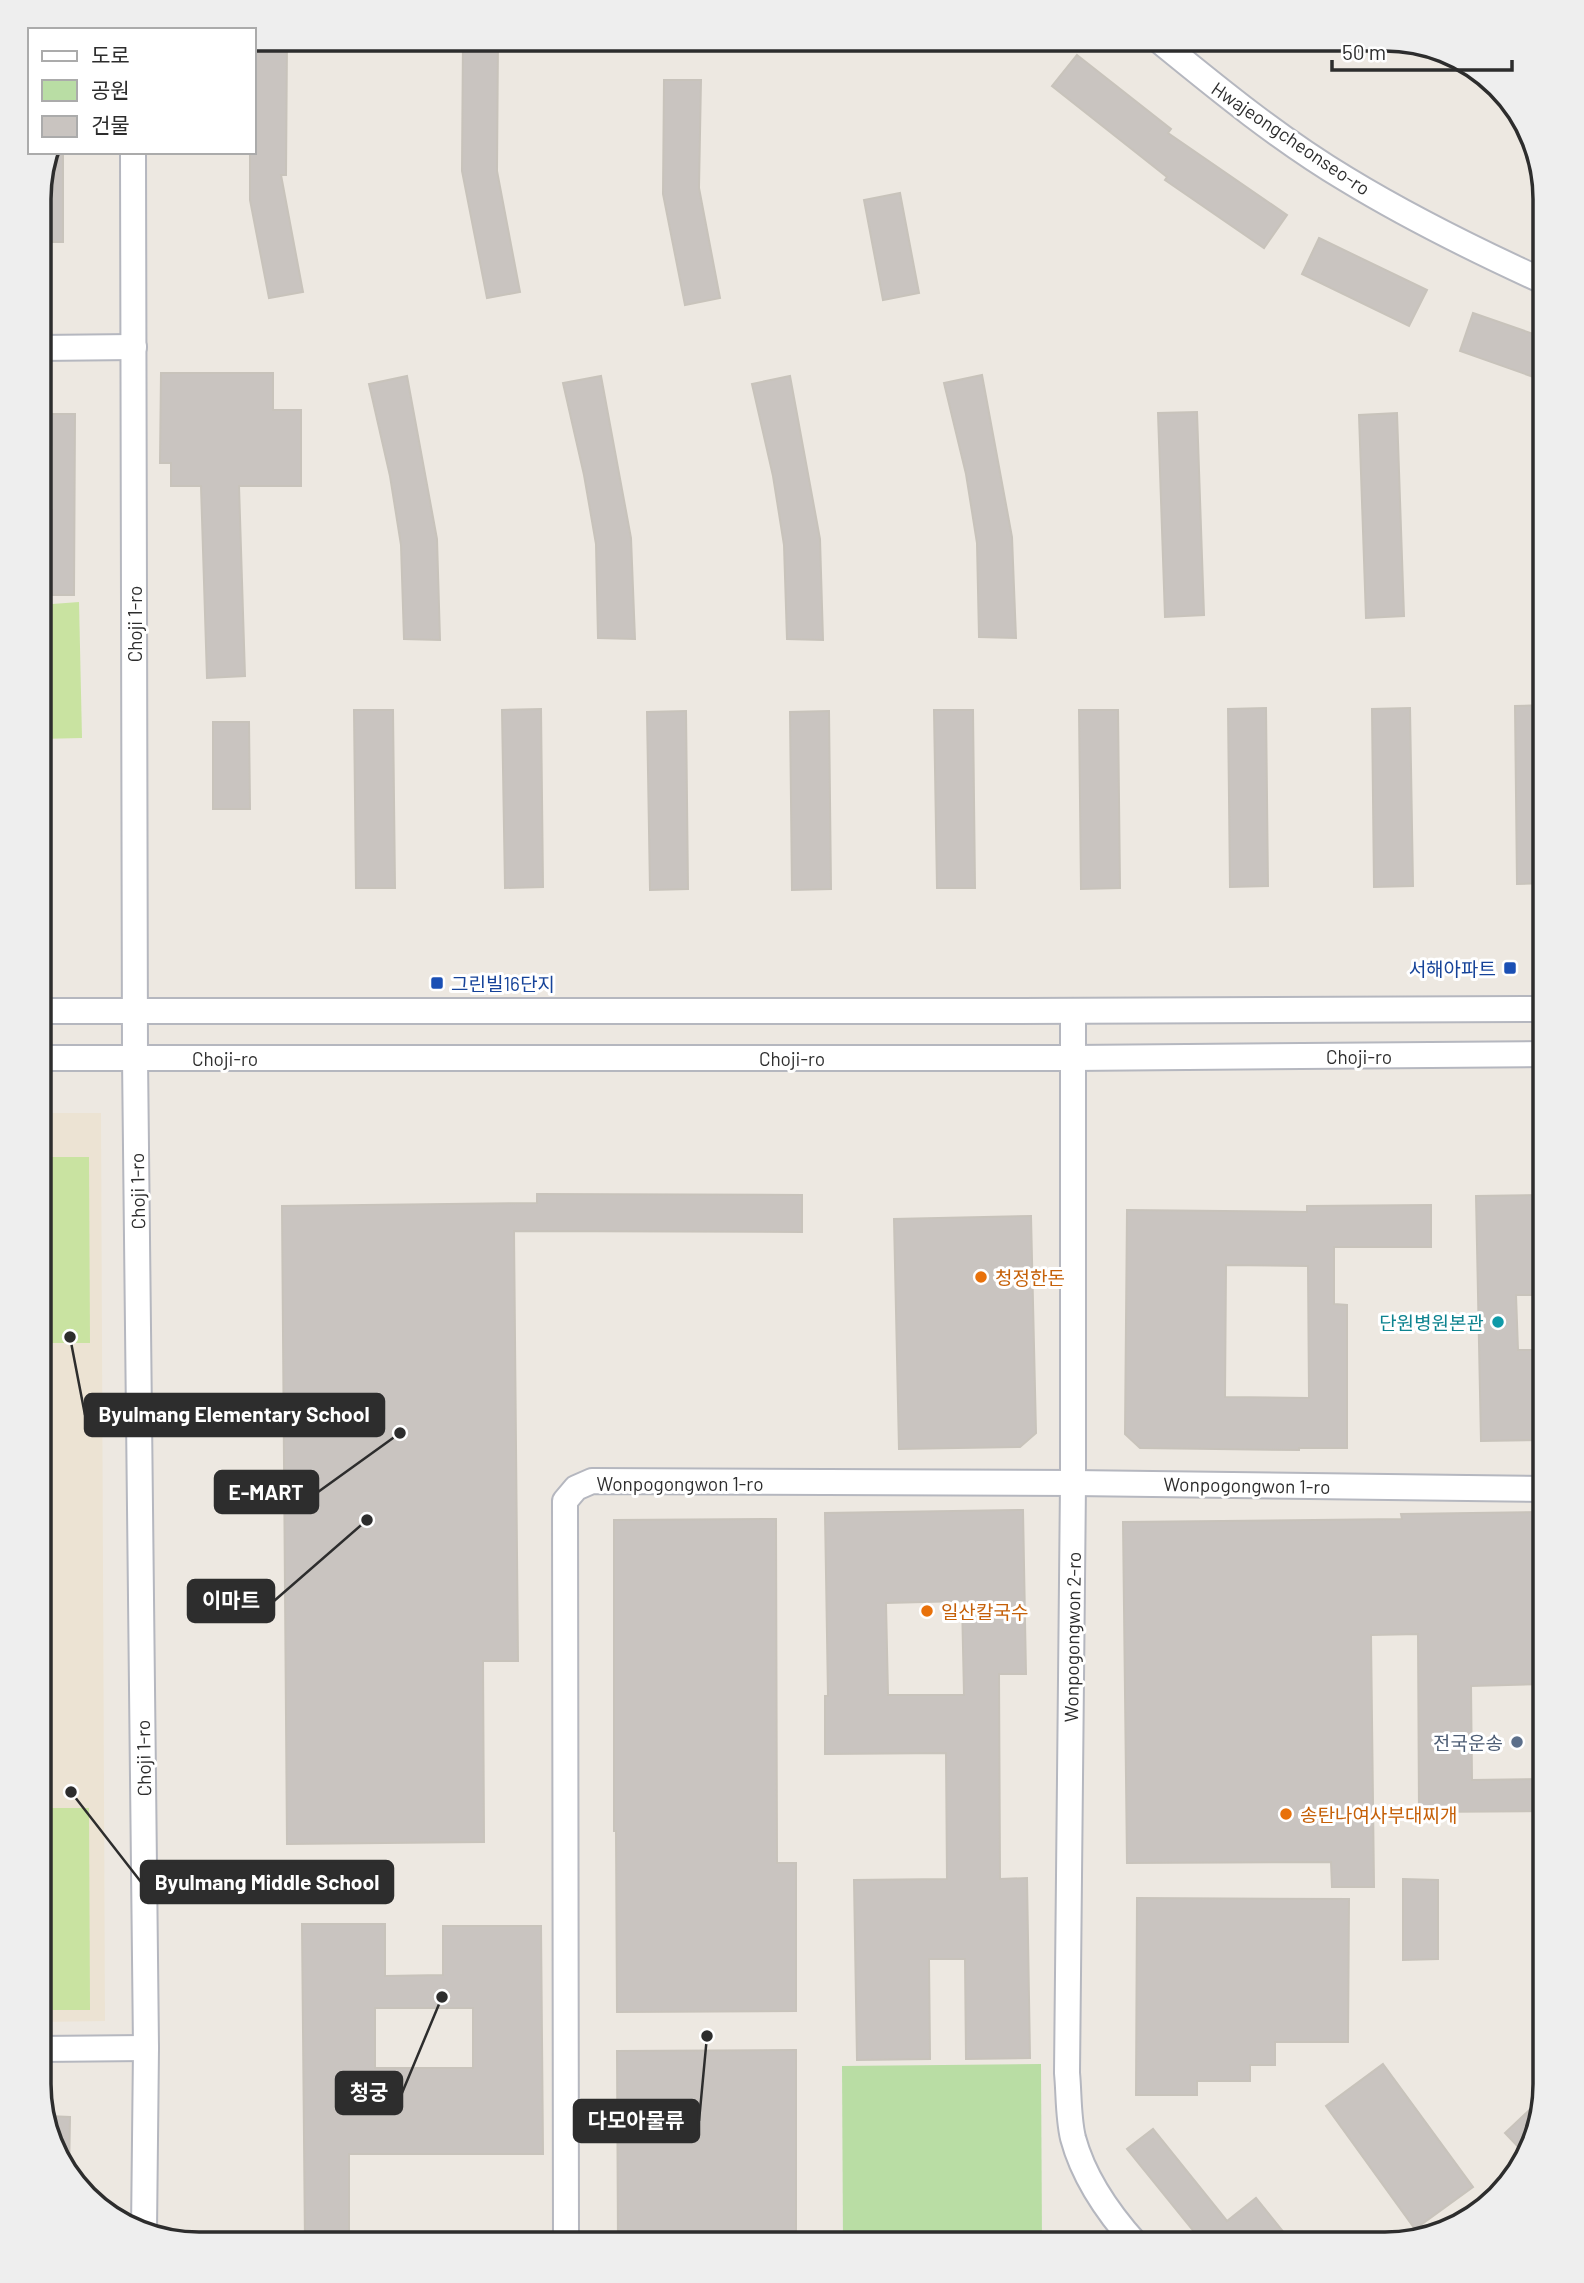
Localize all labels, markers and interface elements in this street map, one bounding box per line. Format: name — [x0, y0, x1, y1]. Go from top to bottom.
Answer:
legend — [28, 28, 256, 154]
scale bar — [1332, 28, 1512, 72]
text: 50 m — [1342, 39, 1386, 64]
text: 도로 — [91, 42, 130, 67]
street label: Hwajeongcheonseo-ro — [1207, 76, 1375, 200]
text: 공원 — [91, 77, 130, 102]
text: 건물 — [91, 112, 130, 137]
street label: Choji 1-ro — [123, 586, 146, 662]
place label: 서해아파트 — [1409, 957, 1496, 980]
marker: 서해아파트 — [1502, 960, 1518, 976]
place label: 그린빌16단지 — [451, 972, 555, 995]
marker: 그린빌16단지 — [429, 975, 445, 991]
street label: Choji-ro — [1326, 1045, 1392, 1068]
street label: Choji-ro — [192, 1047, 258, 1070]
street label: Choji-ro — [759, 1047, 825, 1070]
street label: Choji 1-ro — [125, 1153, 149, 1229]
place label: 청정한돈 — [995, 1266, 1065, 1289]
marker: 청정한돈 — [973, 1269, 989, 1285]
place label: 단원병원본관 — [1379, 1311, 1484, 1334]
marker: 단원병원본관 — [1490, 1314, 1506, 1330]
callout: Byulmang Elementary School — [85, 1394, 384, 1436]
text: Byulmang Elementary School — [98, 1401, 370, 1426]
callout: E-MART — [215, 1471, 318, 1513]
street label: Wonpogongwon 1-ro — [596, 1472, 764, 1495]
street label: Wonpogongwon 1-ro — [1163, 1472, 1331, 1498]
text: E-MART — [228, 1479, 304, 1504]
street label: Wonpogongwon 2-ro — [1059, 1552, 1085, 1722]
callout: 이마트 — [188, 1580, 274, 1622]
text: 이마트 — [202, 1587, 260, 1612]
place label: 일산칼국수 — [941, 1600, 1028, 1623]
marker: 일산칼국수 — [919, 1603, 935, 1619]
street label: Choji 1-ro — [131, 1720, 155, 1796]
place label: 전국운송 — [1433, 1731, 1503, 1754]
marker: 전국운송 — [1509, 1734, 1525, 1750]
place label: 송탄나여사부대찌개 — [1300, 1803, 1457, 1826]
marker: 송탄나여사부대찌개 — [1278, 1806, 1294, 1822]
callout: Byulmang Middle School — [141, 1861, 393, 1903]
text: Byulmang Middle School — [155, 1869, 379, 1894]
callout: 청궁 — [336, 2072, 402, 2114]
text: 청궁 — [350, 2079, 388, 2104]
callout: 다모아물류 — [574, 2100, 699, 2142]
text: 다모아물류 — [588, 2107, 684, 2132]

